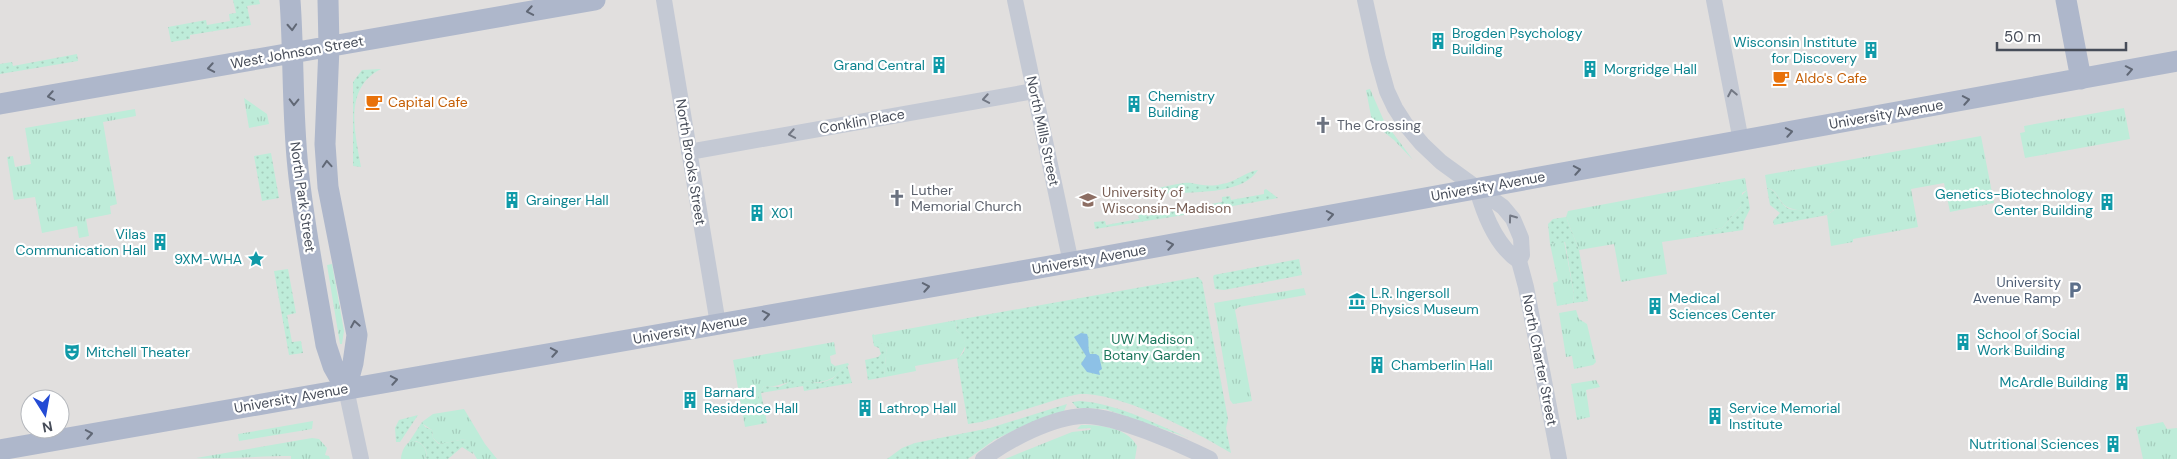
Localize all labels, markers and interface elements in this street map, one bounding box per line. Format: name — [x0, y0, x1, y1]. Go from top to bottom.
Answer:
one-way arrow — [525, 6, 534, 16]
scale bar — [1997, 20, 2126, 52]
one-way arrow — [286, 23, 297, 31]
place label: Brogden Psychology Building — [1452, 24, 1583, 58]
text: 50 m — [2004, 27, 2041, 47]
street label: West Johnson Street — [229, 31, 365, 73]
building icon: Brogden Psychology Building — [1428, 31, 1448, 51]
place label: Wisconsin Institute for Discovery — [1733, 33, 1857, 67]
building icon: Wisconsin Institute for Discovery — [1861, 40, 1881, 60]
building icon: Grand Central — [929, 55, 949, 75]
place label: Grand Central — [834, 56, 925, 74]
building icon: Morgridge Hall — [1580, 59, 1600, 79]
place label: Morgridge Hall — [1604, 60, 1697, 78]
one-way arrow — [206, 62, 215, 72]
one-way arrow — [2124, 65, 2133, 75]
cafe icon: Aldo's Cafe — [1771, 68, 1791, 88]
place label: Aldo's Cafe — [1795, 69, 1867, 87]
street label: North Mills Street — [1023, 74, 1063, 188]
place label: Chemistry Building — [1148, 87, 1215, 121]
one-way arrow — [1727, 88, 1738, 97]
one-way arrow — [46, 90, 55, 100]
cafe icon: Capital Cafe — [364, 92, 384, 112]
place label: Capital Cafe — [388, 93, 468, 111]
one-way arrow — [982, 94, 991, 104]
building icon: Chemistry Building — [1124, 94, 1144, 114]
street label: University Avenue — [1827, 95, 1945, 133]
one-way arrow — [1962, 95, 1971, 105]
one-way arrow — [288, 98, 299, 106]
street label: North Brooks Street — [672, 98, 710, 226]
street label: Conklin Place — [818, 105, 906, 137]
church icon: The Crossing — [1313, 115, 1333, 135]
place label: The Crossing — [1337, 116, 1421, 134]
one-way arrow — [1785, 127, 1794, 137]
one-way arrow — [788, 128, 796, 138]
street label: North Park Street — [286, 141, 320, 253]
one-way arrow — [321, 160, 332, 168]
one-way arrow — [1573, 166, 1581, 176]
street label: University Avenue — [1429, 167, 1547, 205]
place label: Luther Memorial Church — [911, 181, 1022, 215]
place label: University of Wisconsin-Madison — [1102, 183, 1231, 217]
place label: Genetics-Biotechnology Center Building — [1935, 185, 2093, 219]
church icon: Luther Memorial Church — [887, 188, 907, 208]
building icon: Grainger Hall — [502, 190, 522, 210]
school or university icon: University of Wisconsin-Madison — [1078, 190, 1098, 210]
place label: Grainger Hall — [526, 191, 609, 209]
building icon: Genetics-Biotechnology Center Building — [2097, 192, 2117, 212]
building icon: X01 — [747, 203, 767, 223]
place label: X01 — [771, 204, 793, 222]
one-way arrow — [1326, 211, 1335, 221]
one-way arrow — [1509, 214, 1518, 224]
place label: Vilas Communication Hall — [16, 225, 146, 259]
building icon: Vilas Communication Hall — [150, 232, 170, 252]
street label: University Avenue — [1030, 240, 1148, 278]
one-way arrow — [1166, 240, 1175, 250]
place icon: 9XM-WHA — [246, 249, 266, 269]
place label: 9XM-WHA — [174, 250, 242, 268]
place label: University Avenue Ramp — [1973, 273, 2061, 307]
parking icon: University Avenue Ramp — [2065, 280, 2085, 300]
one-way arrow — [922, 283, 931, 293]
place label: L.R. Ingersoll Physics Museum — [1371, 284, 1479, 318]
place label: Medical Sciences Center — [1669, 289, 1776, 323]
museum icon: L.R. Ingersoll Physics Museum — [1347, 291, 1367, 311]
street label: North Charter Street — [1518, 293, 1562, 427]
building icon: Medical Sciences Center — [1645, 296, 1665, 316]
street label: University Avenue — [631, 310, 749, 348]
one-way arrow — [762, 311, 771, 321]
one-way arrow — [350, 320, 360, 328]
place label: School of Social Work Building — [1977, 325, 2080, 359]
park label: UW Madison Botany Garden — [1104, 330, 1200, 364]
building icon: School of Social Work Building — [1953, 332, 1973, 352]
theatre icon: Mitchell Theater — [62, 342, 82, 362]
place label: Mitchell Theater — [86, 343, 190, 361]
one-way arrow — [549, 348, 558, 358]
building icon: Chamberlin Hall — [1367, 355, 1387, 375]
place label: Chamberlin Hall — [1391, 356, 1493, 374]
building icon: McArdle Building — [2112, 372, 2132, 392]
place label: McArdle Building — [2000, 373, 2108, 391]
one-way arrow — [389, 376, 398, 386]
street label: University Avenue — [232, 379, 350, 417]
place label: Barnard Residence Hall — [704, 383, 798, 417]
north arrow — [20, 389, 70, 439]
building icon: Barnard Residence Hall — [680, 390, 700, 410]
building icon: Lathrop Hall — [855, 398, 875, 418]
place label: Lathrop Hall — [879, 399, 956, 417]
place label: Service Memorial Institute — [1729, 399, 1840, 433]
building icon: Service Memorial Institute — [1705, 406, 1725, 426]
text: N — [41, 417, 54, 437]
one-way arrow — [85, 430, 94, 440]
building icon: Nutritional Sciences — [2103, 434, 2123, 454]
place label: Nutritional Sciences — [1969, 435, 2099, 453]

